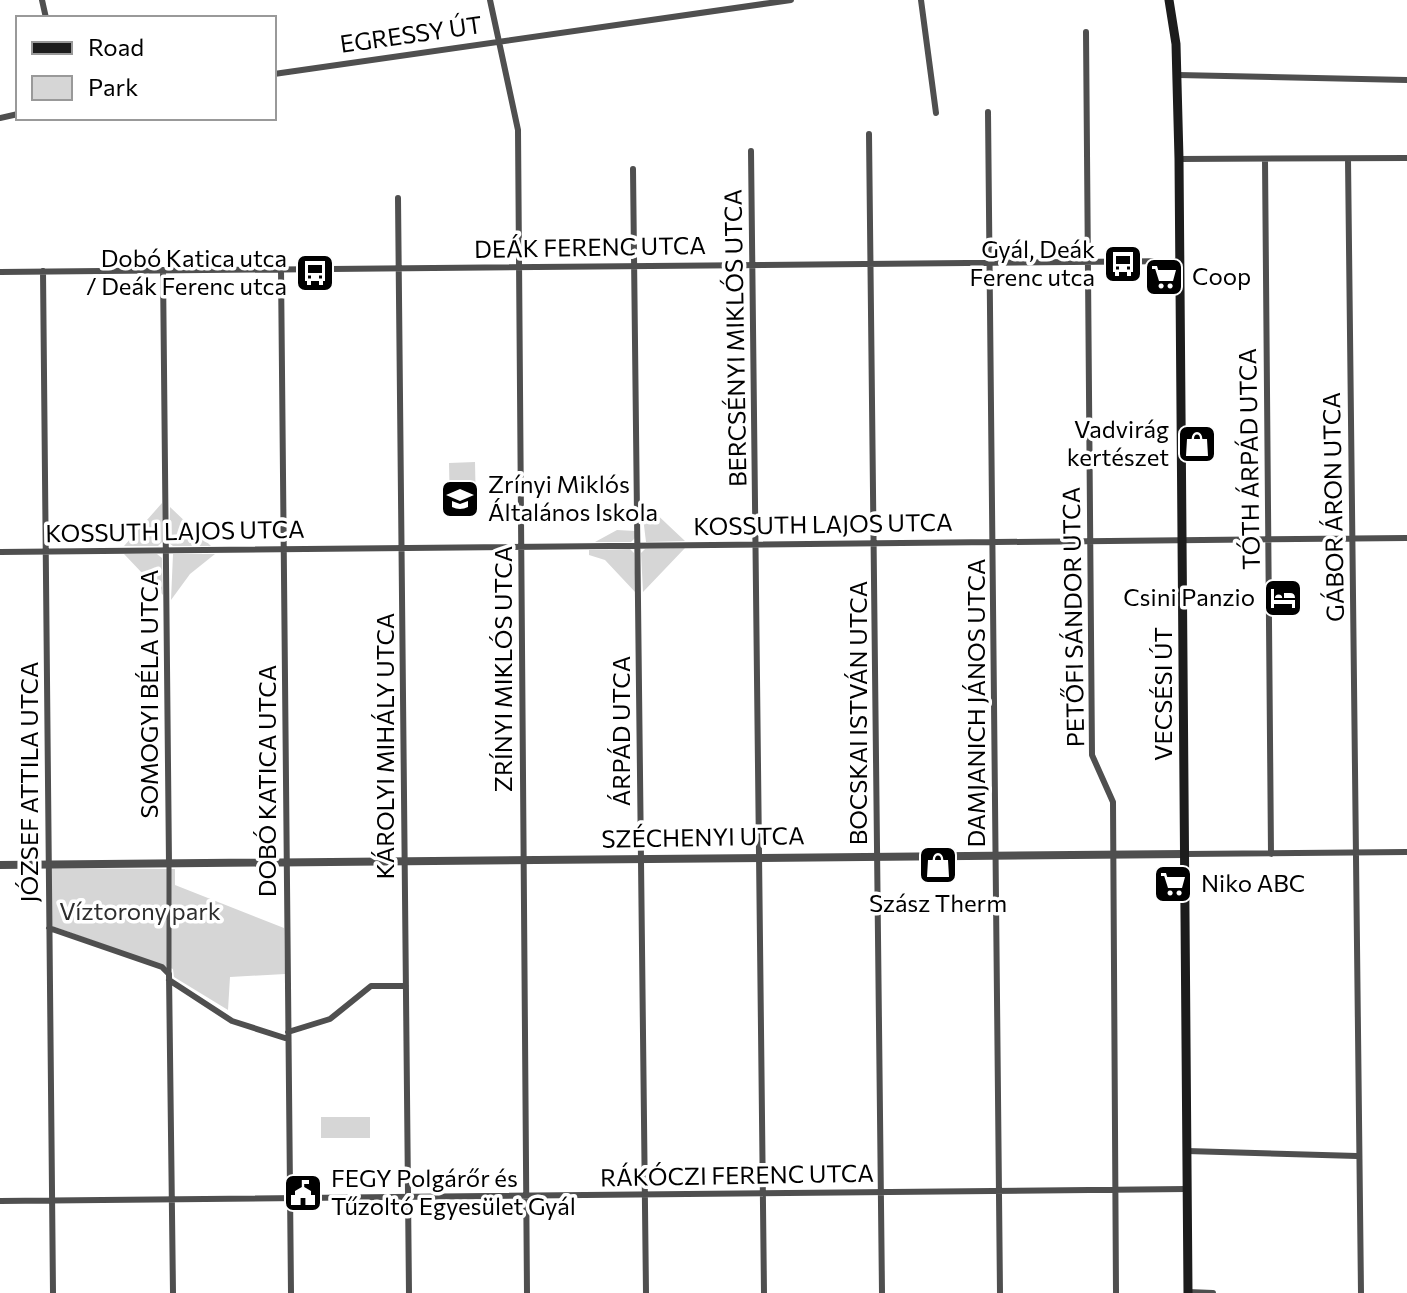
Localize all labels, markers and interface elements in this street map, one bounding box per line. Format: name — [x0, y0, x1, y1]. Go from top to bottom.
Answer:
street label: EGRESSY ÚT — [338, 9, 484, 58]
legend — [16, 16, 276, 120]
text: Road — [88, 32, 144, 61]
text: Park — [88, 72, 138, 101]
street label: BERCSÉNYI MIKLÓS UTCA — [717, 189, 752, 487]
street label: DEÁK FERENC UTCA — [474, 230, 706, 263]
place label: Gyál, Deák Ferenc utca — [970, 234, 1095, 291]
place label: Dobó Katica utca / Deák Ferenc utca — [86, 243, 287, 300]
bus stop icon: Gyál, Deák Ferenc utca — [1102, 243, 1144, 285]
bus stop icon: Dobó Katica utca / Deák Ferenc utca — [294, 252, 336, 294]
supermarket icon: Coop — [1143, 256, 1185, 298]
place label: Coop — [1192, 261, 1251, 290]
street label: TÓTH ÁRPÁD UTCA — [1232, 348, 1265, 570]
street label: GÁBOR ÁRON UTCA — [1316, 392, 1349, 622]
place label: Vadvirág kertészet — [1067, 414, 1169, 471]
shop icon: Vadvirág kertészet — [1176, 423, 1218, 465]
place label: Zrínyi Miklós Általános Iskola — [488, 469, 658, 526]
school or university icon: Zrínyi Miklós Általános Iskola — [439, 478, 481, 520]
street label: PETŐFI SÁNDOR UTCA — [1056, 487, 1089, 747]
street label: KOSSUTH LAJOS UTCA — [693, 507, 953, 540]
street label: KOSSUTH LAJOS UTCA — [45, 514, 305, 547]
street label: ZRÍNYI MIKLÓS UTCA — [488, 546, 517, 792]
street label: DAMJANICH JÁNOS UTCA — [961, 559, 990, 847]
street label: SOMOGYI BÉLA UTCA — [134, 569, 163, 819]
hotel icon: Csini Panzio — [1262, 577, 1304, 619]
street label: BOCSKAI ISTVÁN UTCA — [843, 581, 872, 845]
place label: Csini Panzio — [1123, 582, 1255, 611]
street label: KÁROLYI MIHÁLY UTCA — [370, 613, 399, 879]
street label: VECSÉSI ÚT — [1148, 627, 1177, 761]
street label: ÁRPÁD UTCA — [606, 656, 635, 806]
street label: JÓZSEF ATTILA UTCA — [14, 662, 43, 902]
street label: DOBÓ KATICA UTCA — [252, 665, 281, 897]
street label: SZÉCHENYI UTCA — [601, 820, 805, 853]
shop icon: Szász Therm — [917, 844, 959, 886]
supermarket icon: Niko ABC — [1152, 863, 1194, 905]
place label: Niko ABC — [1201, 868, 1305, 897]
place label: Szász Therm — [869, 888, 1007, 917]
park label: Víztorony park — [59, 896, 221, 925]
street label: RÁKÓCZI FERENC UTCA — [600, 1158, 874, 1191]
place label: FEGY Polgárőr és Tűzoltó Egyesület Gyál — [331, 1163, 576, 1220]
public building icon: FEGY Polgárőr és Tűzoltó Egyesület Gyál — [282, 1172, 324, 1214]

